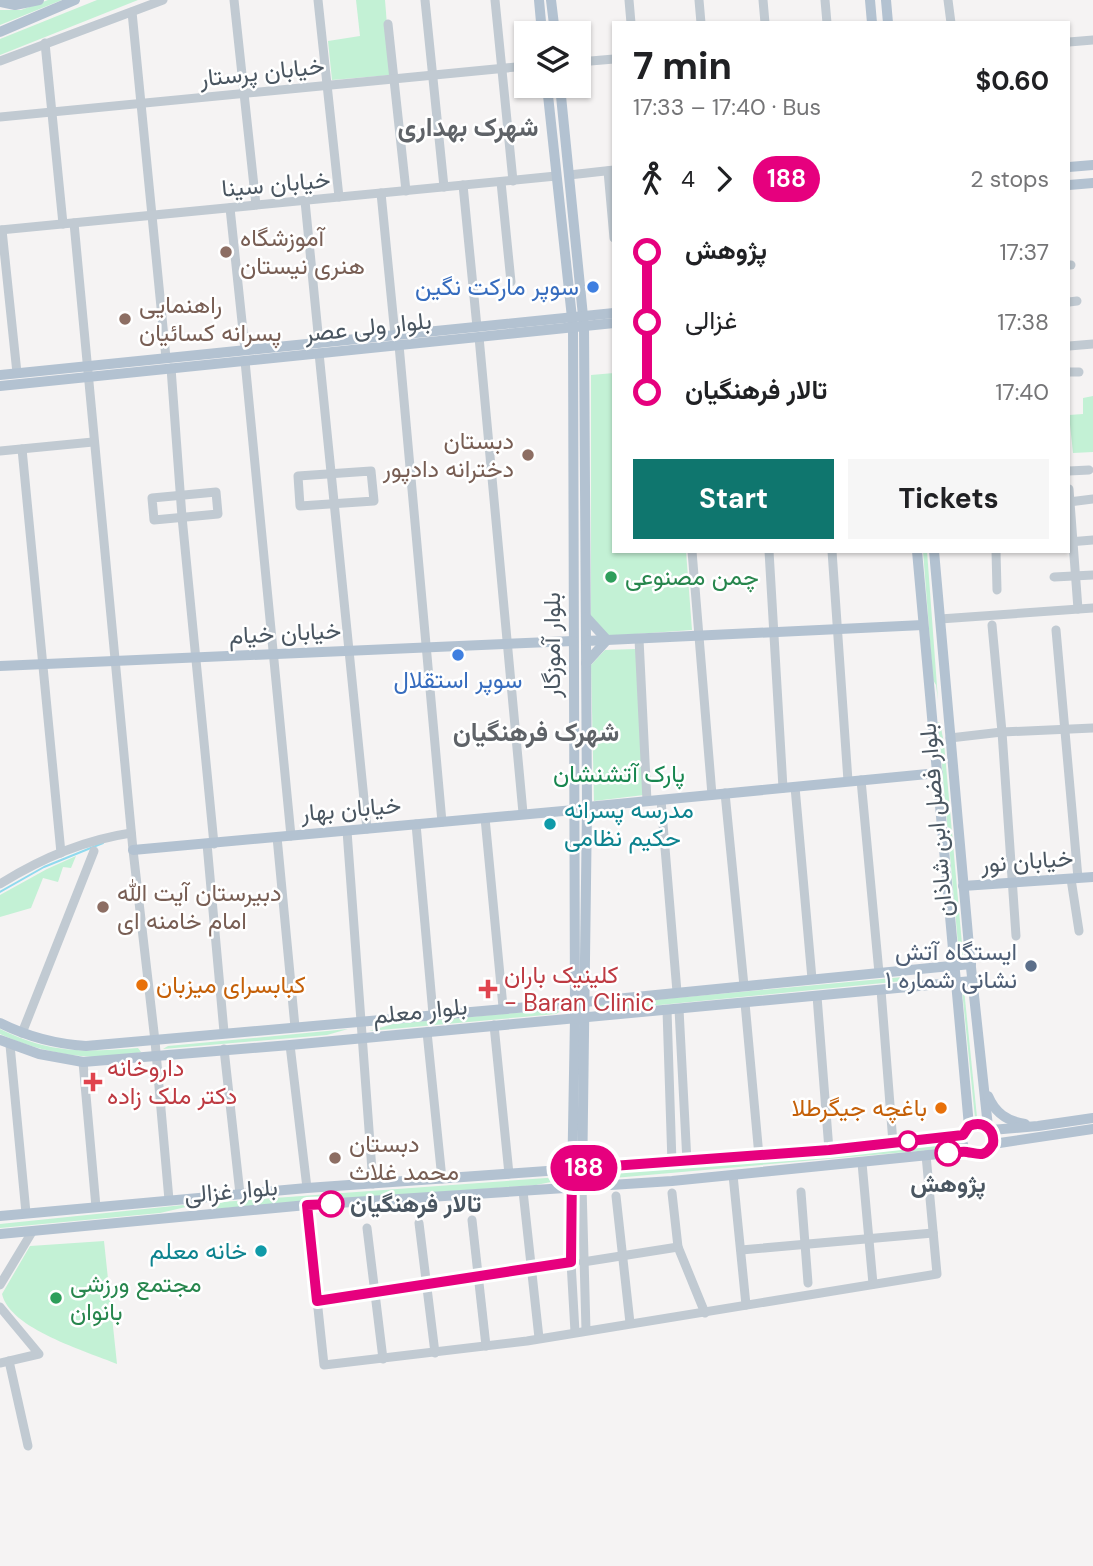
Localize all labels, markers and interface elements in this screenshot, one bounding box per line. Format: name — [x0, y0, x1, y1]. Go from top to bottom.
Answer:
map controls — [514, 21, 591, 98]
button: layers — [514, 21, 591, 98]
text: 7 min — [633, 41, 732, 91]
street label: خیابان پرستار — [197, 50, 326, 95]
text: $0.60 — [975, 64, 1049, 98]
text: 17:33 – 17:40 · Bus — [633, 92, 821, 122]
district label: شهرک بهداری — [398, 110, 538, 144]
icon: walk — [633, 160, 671, 198]
icon: forward — [705, 160, 743, 198]
street label: خیابان سینا — [220, 163, 332, 204]
text: 188 — [767, 163, 806, 194]
text: 4 — [681, 164, 695, 194]
text: 2 stops — [970, 164, 1049, 194]
place label: آموزشگاه هنری نیستان — [240, 222, 365, 281]
text: پژوهش — [685, 233, 767, 267]
text: 17:37 — [999, 237, 1049, 267]
marker: آموزشگاه هنری نیستان — [218, 244, 234, 260]
place label: سوپر مارکت نگین — [415, 271, 579, 303]
marker: سوپر مارکت نگین — [585, 279, 601, 295]
place label: راهنمایی پسرانه کسائیان — [139, 289, 281, 349]
text: غزالی — [685, 303, 737, 337]
street label: بلوار ولی عصر — [302, 304, 433, 349]
text: 17:38 — [997, 307, 1049, 337]
marker: راهنمایی پسرانه کسائیان — [117, 311, 133, 327]
text: تالار فرهنگیان — [685, 373, 827, 407]
text: 17:40 — [995, 377, 1049, 407]
place label: دبستان دخترانه دادپور — [382, 425, 514, 485]
marker: دبستان دخترانه دادپور — [520, 447, 536, 463]
button: Start — [633, 459, 834, 539]
button: Tickets — [848, 459, 1049, 539]
place label: چمن مصنوعی — [625, 561, 759, 593]
marker: چمن مصنوعی — [603, 569, 619, 585]
street label: بلوار آموزگار — [536, 592, 567, 699]
street label: خیابان خیام — [228, 614, 342, 652]
marker: سوپر استقلال — [450, 647, 466, 663]
place label: سوپر استقلال — [394, 664, 523, 696]
district label: شهرک فرهنگیان — [453, 715, 619, 749]
street label: بلوار فضل ابن شاذان — [912, 722, 959, 918]
park label: پارک آتشنشان — [553, 758, 685, 790]
street label: خیابان بهار — [299, 789, 402, 828]
place label: مدرسه پسرانه حکیم نظامی — [564, 794, 694, 854]
marker: مدرسه پسرانه حکیم نظامی — [542, 816, 558, 832]
street label: خیابان نور — [979, 842, 1074, 879]
place label: دبیرستان آیت الله امام خامنه ای — [117, 877, 281, 937]
marker: دبیرستان آیت الله امام خامنه ای — [95, 899, 111, 915]
place label: ایستگاه آتش نشانی شماره ۱ — [885, 936, 1017, 995]
marker: ایستگاه آتش نشانی شماره ۱ — [1023, 958, 1039, 974]
place label: کلینیک باران - Baran Clinic — [504, 959, 655, 1018]
place label: کبابسرای میزبان — [156, 969, 306, 1000]
marker: کبابسرای میزبان — [134, 977, 150, 993]
marker: کلینیک باران - Baran Clinic — [478, 979, 498, 999]
street label: بلوار معلم — [371, 990, 469, 1032]
place label: داروخانه دکتر ملک زاده — [107, 1052, 237, 1111]
marker: داروخانه دکتر ملک زاده — [85, 1074, 101, 1090]
place label: باغچه جیگرطلا — [791, 1092, 927, 1124]
marker: باغچه جیگرطلا — [933, 1100, 949, 1116]
place label: دبستان محمد غلاث — [349, 1128, 459, 1187]
unlabelled marker — [898, 1131, 918, 1151]
marker: پژوهش — [935, 1140, 961, 1166]
line badge: 188 — [544, 1145, 624, 1191]
marker: دبستان محمد غلاث — [327, 1150, 343, 1166]
text: 188 — [564, 1152, 604, 1183]
place label: پژوهش — [910, 1168, 986, 1200]
street label: بلوار غزالی — [183, 1171, 279, 1210]
place label: تالار فرهنگیان — [350, 1188, 481, 1219]
marker: تالار فرهنگیان — [318, 1191, 344, 1217]
place label: خانه معلم — [150, 1235, 247, 1267]
marker: خانه معلم — [253, 1243, 269, 1259]
place label: مجتمع ورزشی بانوان — [70, 1268, 202, 1327]
marker: مجتمع ورزشی بانوان — [48, 1290, 64, 1306]

